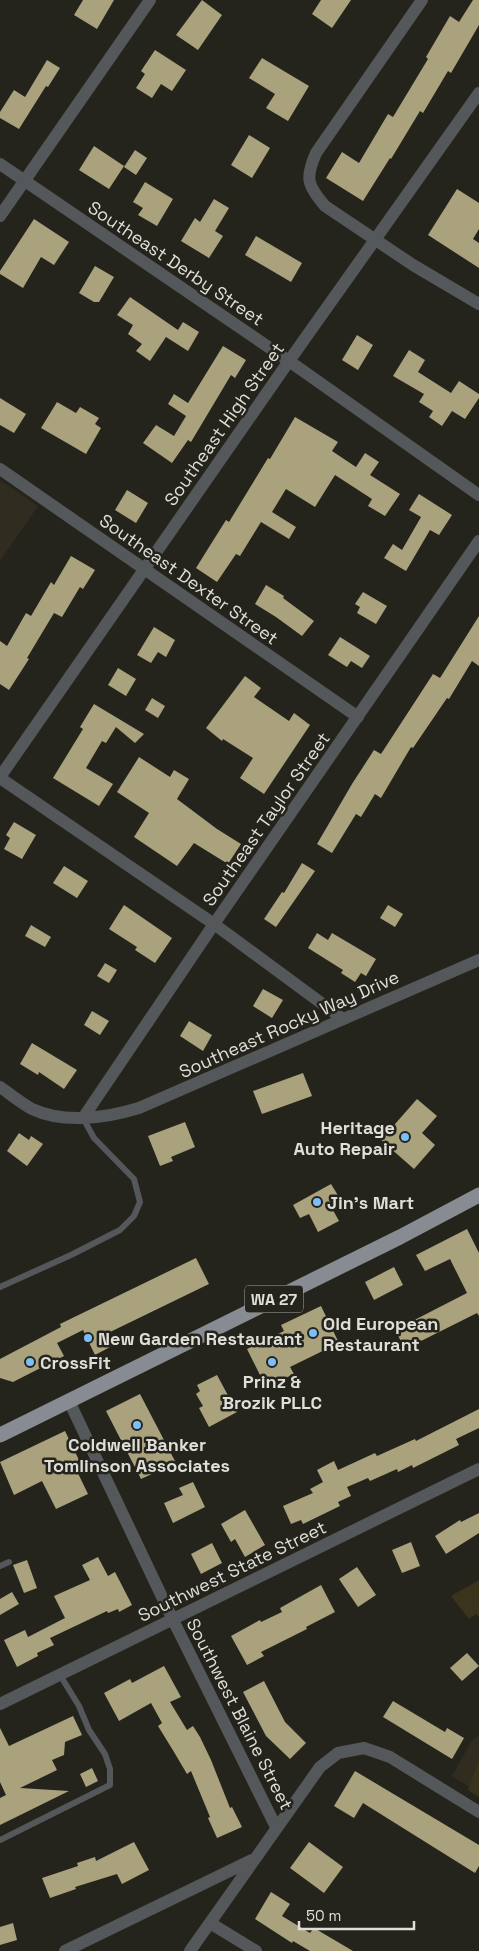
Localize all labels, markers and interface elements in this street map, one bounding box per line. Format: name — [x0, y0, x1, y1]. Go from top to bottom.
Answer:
street label: Southeast Derby Street — [84, 196, 268, 330]
street label: Southeast High Street — [159, 338, 289, 510]
street label: Southeast Dexter Street — [95, 508, 283, 650]
street label: Southeast Taylor Street — [197, 728, 335, 910]
street label: Southeast Rocky Way Drive — [175, 965, 403, 1083]
place label: Heritage Auto Repair — [293, 1116, 395, 1160]
marker: Heritage Auto Repair — [399, 1131, 411, 1143]
place label: Jin's Mart — [327, 1191, 414, 1214]
marker: Jin's Mart — [311, 1196, 323, 1208]
road number: WA 27 — [245, 1286, 303, 1312]
place label: Old European Restaurant — [323, 1312, 438, 1356]
place label: New Garden Restaurant — [98, 1327, 303, 1350]
marker: Old European Restaurant — [307, 1327, 319, 1339]
marker: New Garden Restaurant — [82, 1332, 94, 1344]
place label: CrossFit — [40, 1351, 111, 1374]
marker: CrossFit — [24, 1356, 36, 1368]
marker: Prinz & Brozik PLLC — [266, 1356, 278, 1368]
place label: Prinz & Brozik PLLC — [222, 1370, 322, 1414]
marker: Coldwell Banker Tomlinson Associates — [131, 1419, 143, 1431]
place label: Coldwell Banker Tomlinson Associates — [44, 1433, 230, 1477]
street label: Southwest State Street — [134, 1515, 330, 1627]
street label: Southwest Blaine Street — [182, 1614, 298, 1814]
scale bar — [299, 1898, 414, 1930]
text: 50 m — [306, 1906, 341, 1925]

